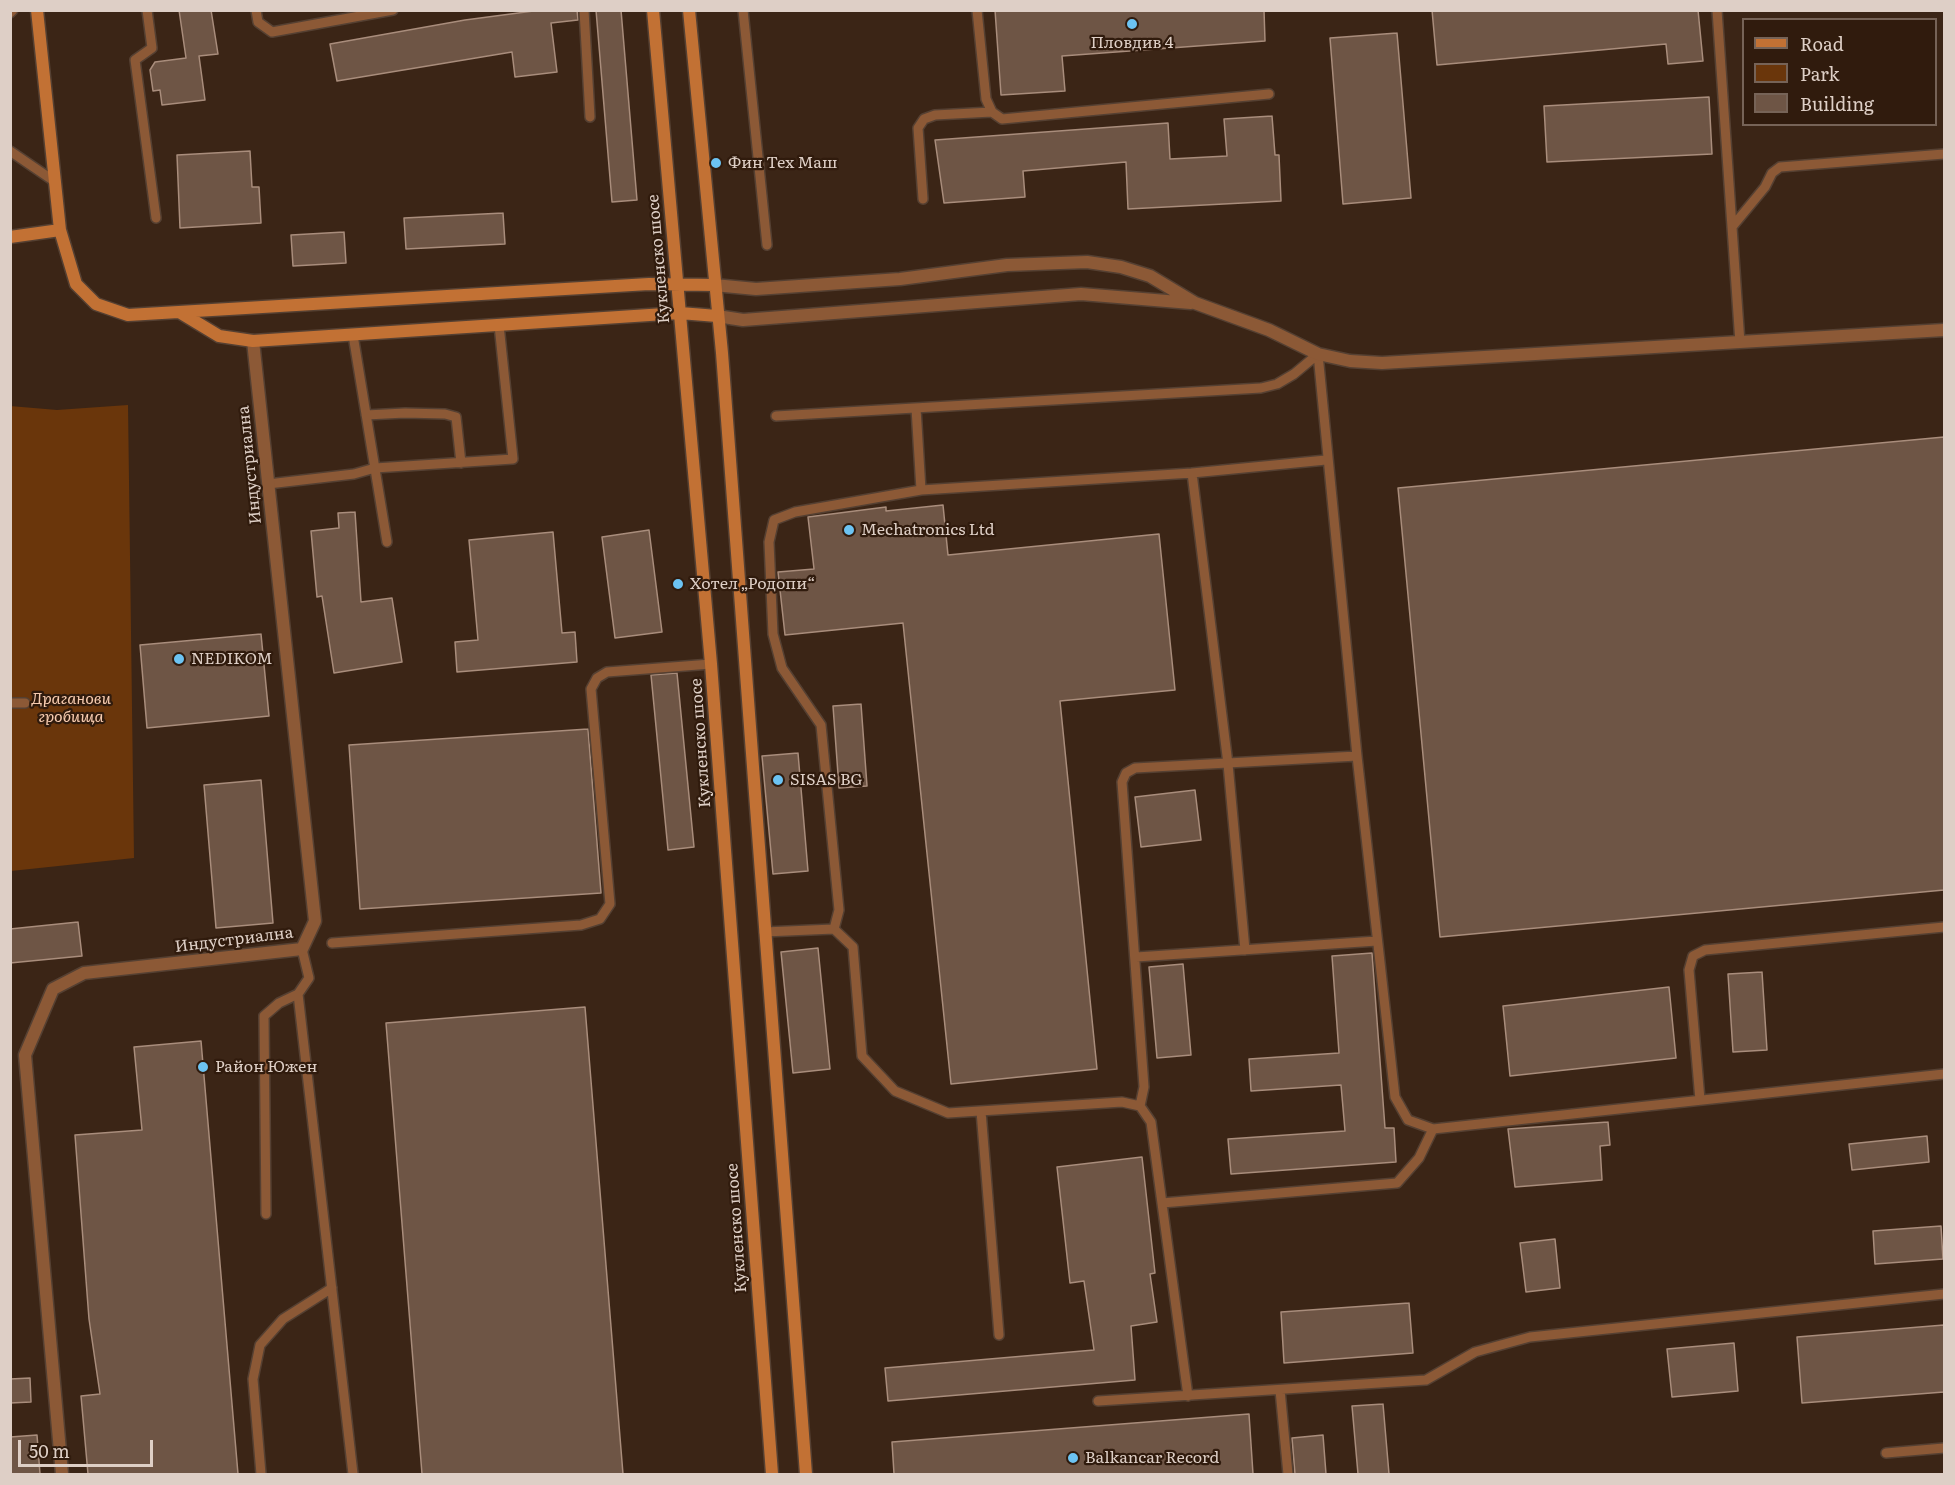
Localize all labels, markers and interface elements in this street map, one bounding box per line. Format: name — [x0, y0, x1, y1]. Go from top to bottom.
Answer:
marker: Пловдив 4 — [1125, 17, 1139, 31]
legend — [1742, 18, 1937, 126]
text: Road — [1800, 30, 1844, 57]
place label: Пловдив 4 — [1090, 33, 1174, 53]
text: Park — [1800, 60, 1839, 87]
text: Building — [1800, 90, 1874, 117]
place label: Фин Тех Маш — [728, 153, 837, 173]
marker: Фин Тех Маш — [709, 156, 723, 170]
street label: Кукленско шосе — [644, 194, 674, 324]
street label: Индустриална — [234, 405, 266, 525]
place label: Mechatronics Ltd — [861, 520, 995, 540]
marker: Mechatronics Ltd — [842, 523, 856, 537]
place label: Хотел „Родопи“ — [690, 574, 816, 594]
marker: Хотел „Родопи“ — [671, 577, 685, 591]
place label: NEDIKOM — [191, 649, 273, 669]
marker: NEDIKOM — [172, 652, 186, 666]
street label: Кукленско шосе — [687, 678, 715, 808]
park label: Драганови гробища — [31, 689, 111, 727]
place label: SISAS BG — [790, 770, 862, 790]
marker: SISAS BG — [771, 773, 785, 787]
street label: Индустриална — [174, 923, 294, 957]
place label: Район Южен — [215, 1057, 317, 1077]
marker: Район Южен — [196, 1060, 210, 1074]
street label: Кукленско шосе — [723, 1163, 751, 1293]
scale bar — [21, 1428, 156, 1466]
text: 50 m — [29, 1437, 70, 1464]
place label: Balkancar Record — [1085, 1448, 1219, 1468]
marker: Balkancar Record — [1066, 1451, 1080, 1465]

